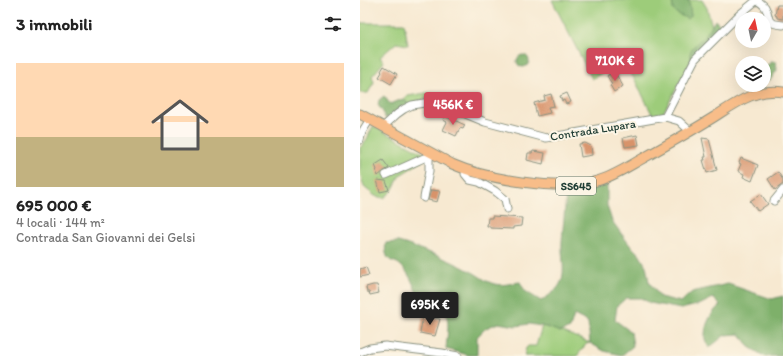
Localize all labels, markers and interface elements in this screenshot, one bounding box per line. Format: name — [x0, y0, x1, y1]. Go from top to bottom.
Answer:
north arrow — [735, 12, 771, 48]
map controls — [735, 12, 771, 92]
icon: filters — [322, 13, 344, 35]
text: 3 immobili — [16, 14, 92, 34]
pin: 710K € — [582, 48, 648, 82]
text: 710K € — [595, 53, 635, 68]
button: layers — [735, 56, 771, 92]
icon: home — [144, 89, 216, 161]
pin: 456K € — [420, 92, 486, 126]
text: 456K € — [433, 97, 473, 112]
street label: Contrada Lupara — [549, 116, 638, 144]
road number: SS645 — [556, 177, 596, 195]
text: 695 000 € — [16, 195, 92, 215]
text: 4 locali · 144 m² — [16, 215, 105, 230]
text: Contrada San Giovanni dei Gelsi — [16, 230, 195, 245]
pin: 695K € — [397, 292, 463, 326]
text: 695K € — [410, 297, 450, 312]

